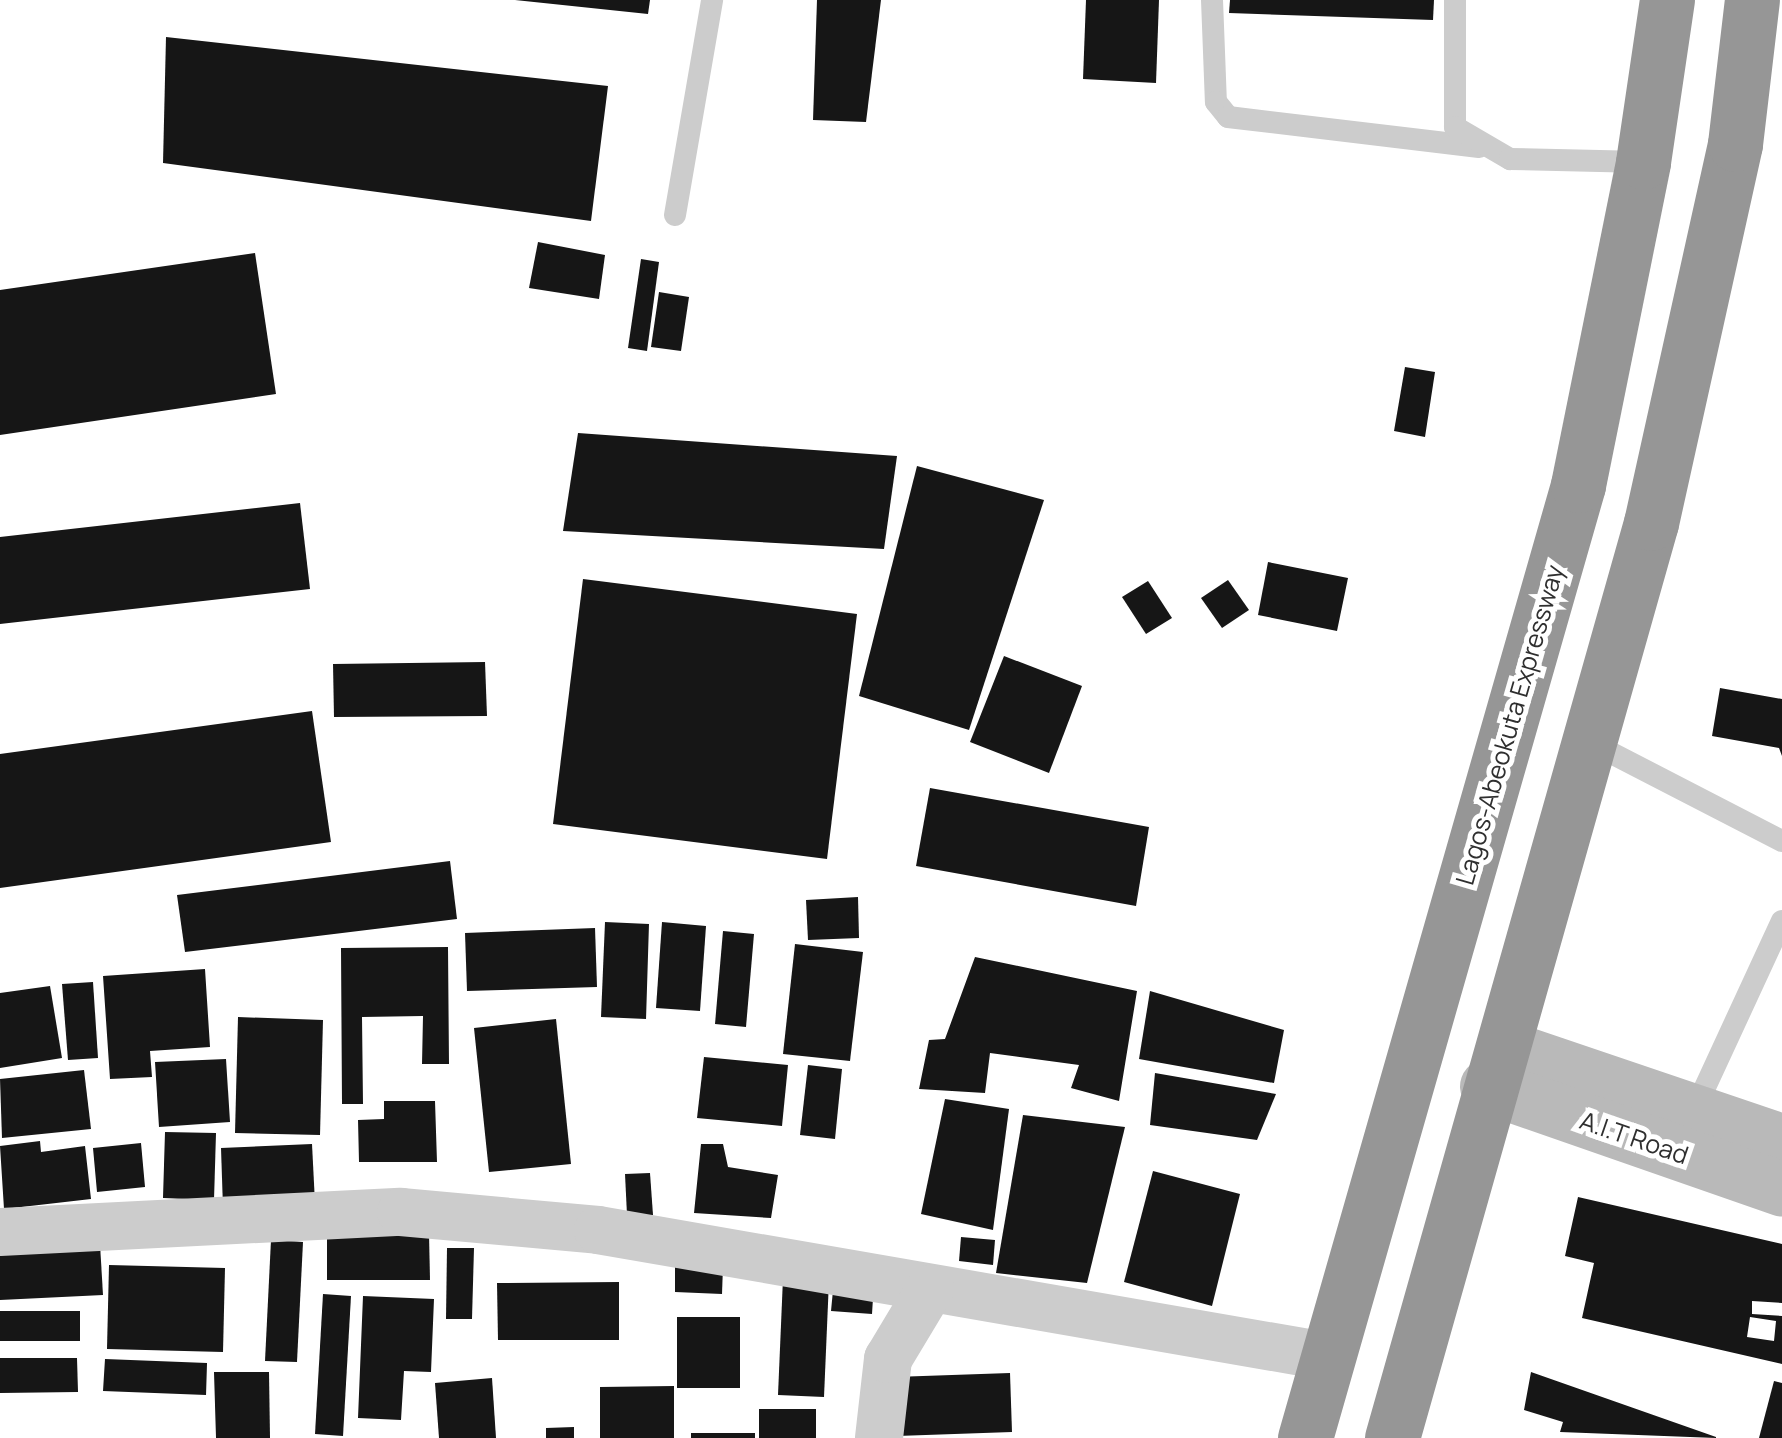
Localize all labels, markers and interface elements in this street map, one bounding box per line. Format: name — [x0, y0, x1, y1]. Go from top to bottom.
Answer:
street label: Lagos-Abeokuta Expressway — [1450, 562, 1570, 888]
street label: A.I.T Road — [1575, 1105, 1693, 1171]

